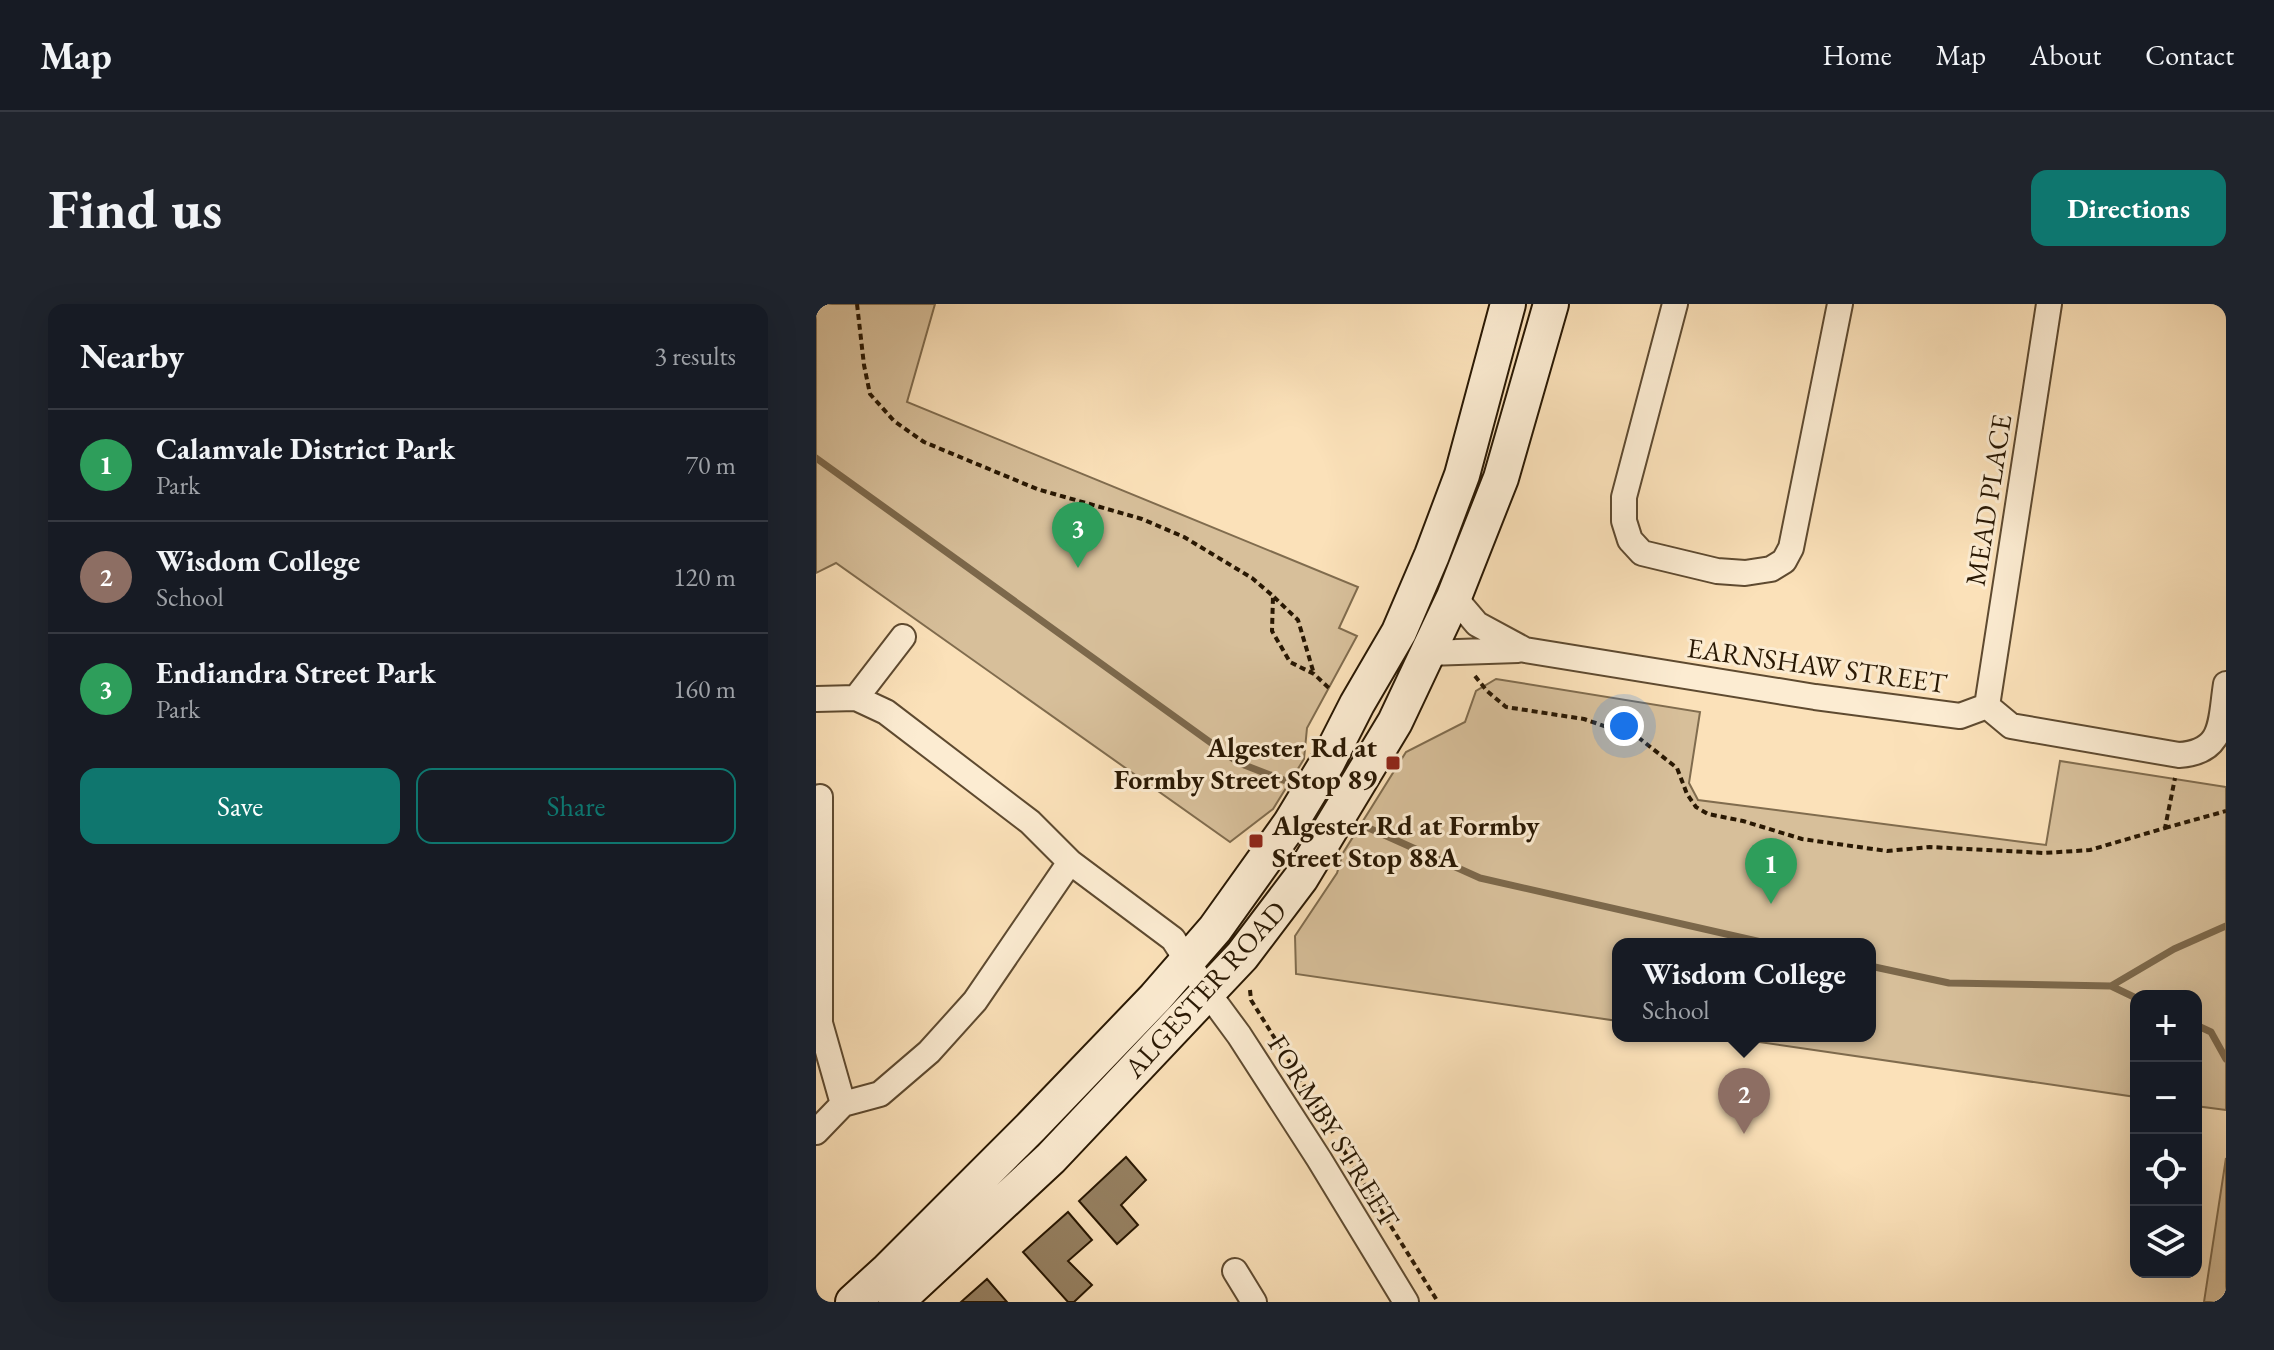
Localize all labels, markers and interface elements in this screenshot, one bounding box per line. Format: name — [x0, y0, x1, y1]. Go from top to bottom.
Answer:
text: Map — [40, 31, 112, 80]
text: Home — [1822, 37, 1892, 73]
text: Map — [1936, 37, 1986, 73]
text: About — [2030, 37, 2101, 73]
text: Contact — [2145, 37, 2234, 73]
button: Directions — [2031, 170, 2226, 246]
text: Find us — [48, 172, 222, 245]
text: Nearby — [80, 334, 184, 378]
text: 3 results — [655, 339, 736, 373]
street label: MEAD PLACE — [1957, 411, 2019, 588]
text: Calamvale District Park — [156, 429, 455, 468]
text: 1 — [99, 448, 113, 482]
text: 70 m — [686, 448, 736, 482]
text: Park — [156, 468, 200, 502]
pin: 3 — [1052, 502, 1104, 568]
text: Wisdom College — [156, 541, 360, 580]
text: 2 — [99, 560, 113, 594]
text: 120 m — [673, 560, 736, 594]
text: School — [156, 580, 224, 614]
street label: EARNSHAW STREET — [1685, 629, 1949, 701]
text: Endiandra Street Park — [156, 653, 436, 692]
text: 3 — [99, 672, 113, 706]
text: 160 m — [673, 672, 736, 706]
text: Park — [156, 692, 200, 726]
your location — [1604, 706, 1644, 746]
place label: Algester Rd at Formby Street Stop 89 — [1114, 729, 1377, 797]
marker: Algester Rd at Formby Street Stop 89 — [1384, 754, 1402, 772]
button: Save — [80, 768, 400, 844]
button: Share — [416, 768, 736, 844]
place label: Algester Rd at Formby Street Stop 88A — [1271, 807, 1540, 875]
marker: Algester Rd at Formby Street Stop 88A — [1247, 832, 1265, 850]
pin: 1 — [1745, 838, 1797, 904]
street label: ALGESTER ROAD — [1115, 893, 1294, 1086]
popup — [1612, 938, 1876, 1042]
text: Wisdom College — [1642, 954, 1846, 993]
map controls — [2130, 990, 2202, 1278]
button: + — [2130, 990, 2202, 1062]
text: School — [1642, 993, 1710, 1027]
street label: FORMBY STREET — [1260, 1028, 1408, 1234]
button: − — [2130, 1062, 2202, 1134]
pin: 2 — [1718, 1068, 1770, 1134]
button: locate — [2130, 1134, 2202, 1206]
button: layers — [2130, 1206, 2202, 1278]

